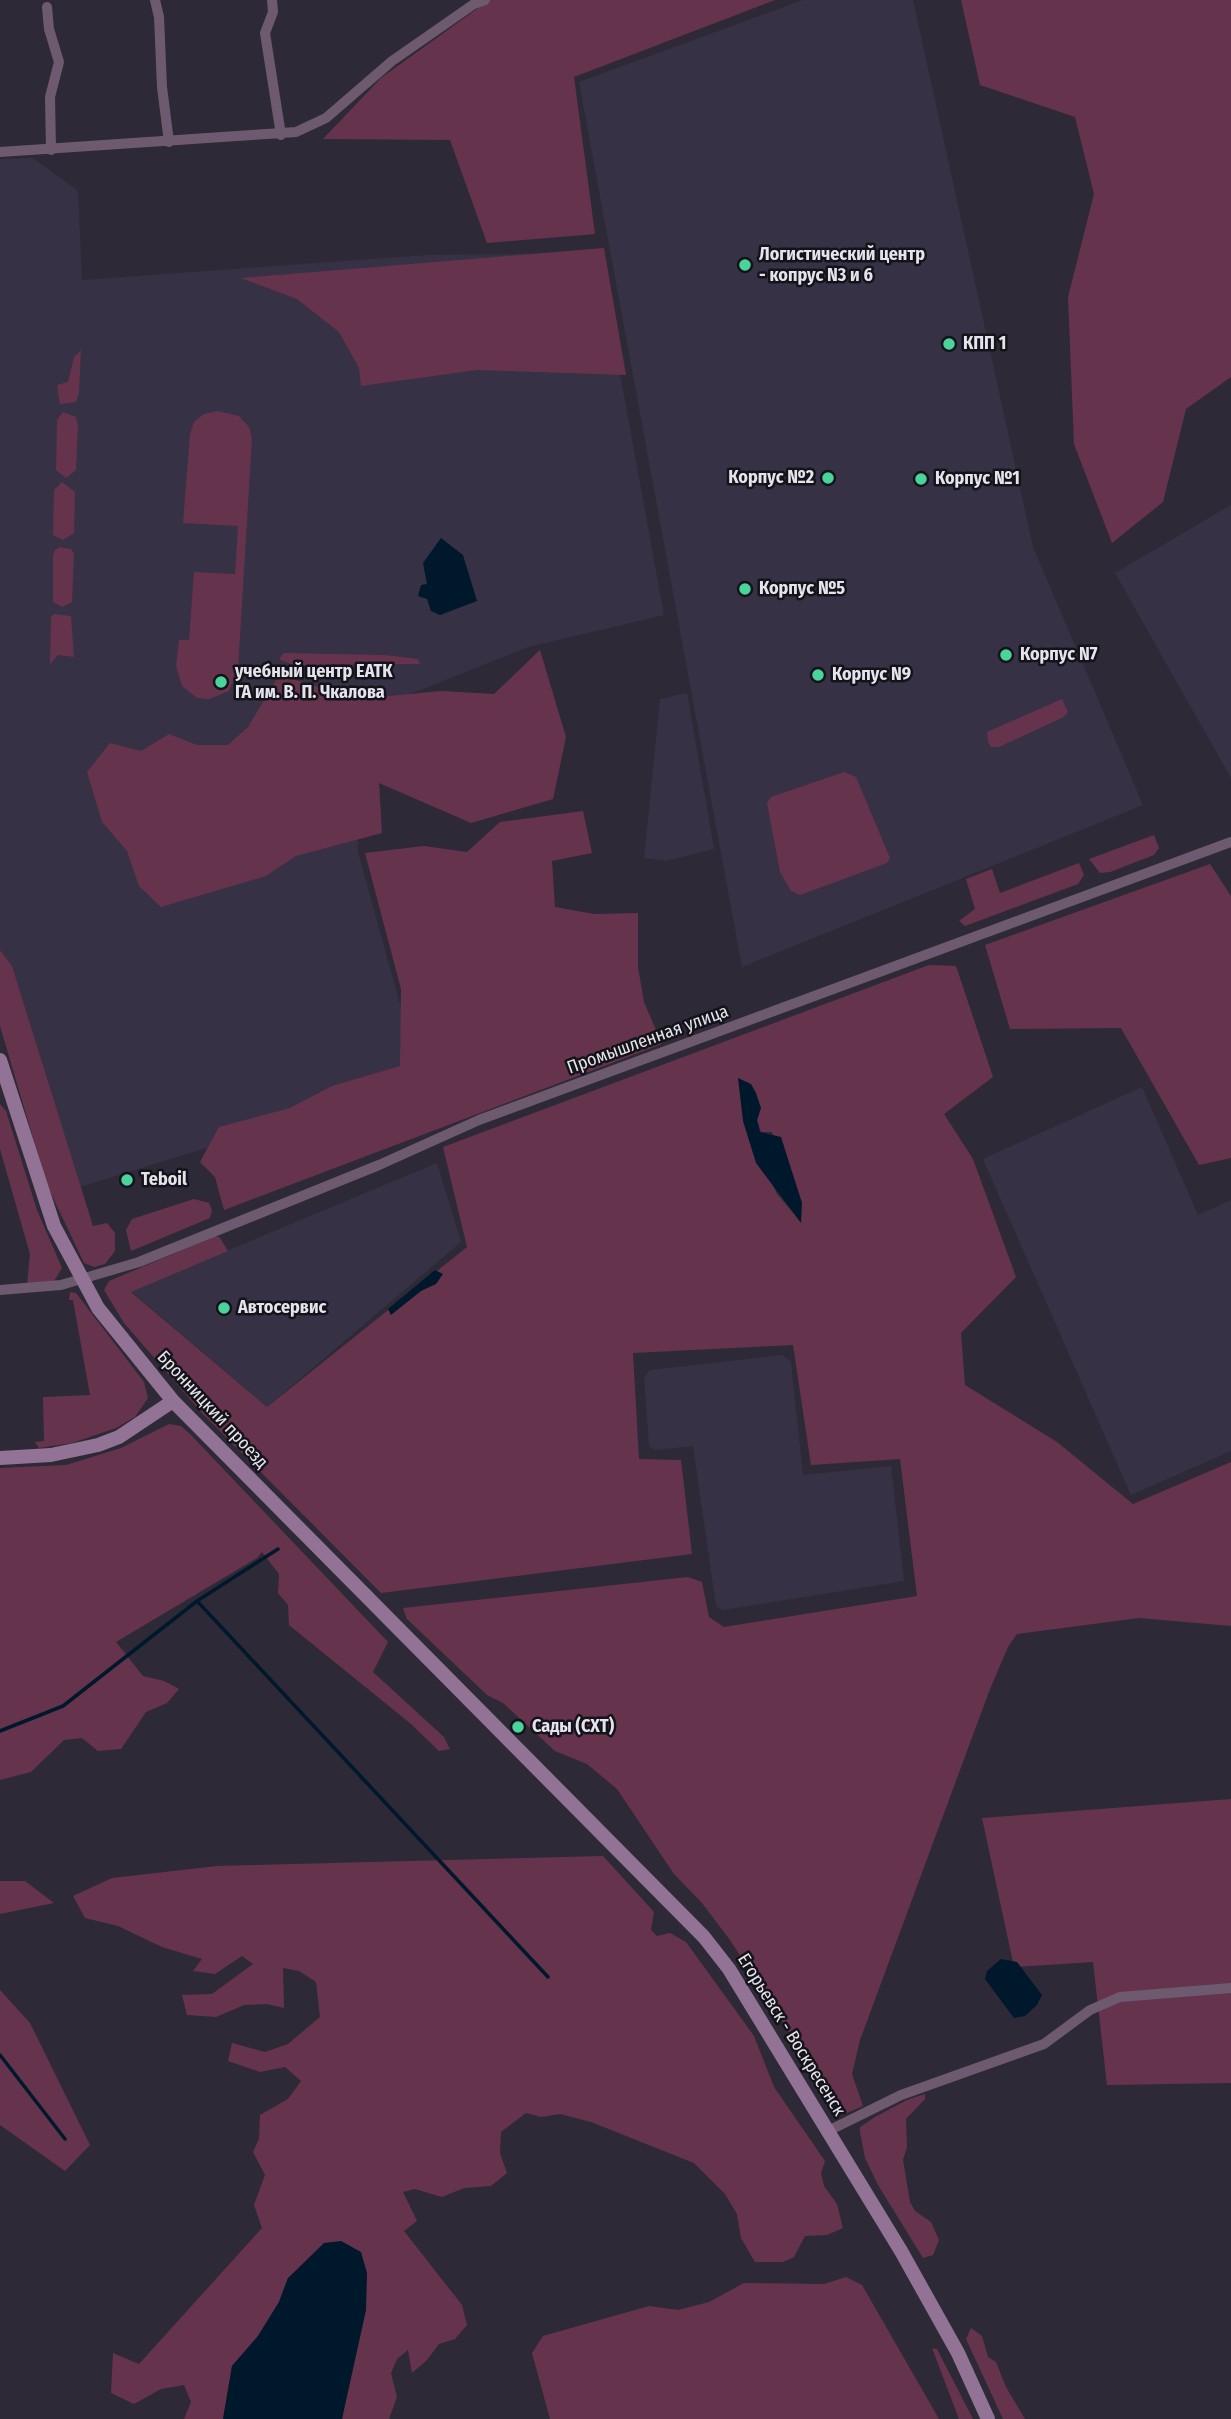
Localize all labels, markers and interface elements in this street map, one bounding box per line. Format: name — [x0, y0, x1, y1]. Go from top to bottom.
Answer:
place label: Логистический центр - копрус N3 и 6 — [759, 244, 925, 286]
marker: Логистический центр - копрус N3 и 6 — [737, 257, 753, 273]
place label: КПП 1 — [963, 333, 1006, 355]
marker: КПП 1 — [941, 336, 957, 352]
place label: Корпус №2 — [728, 467, 814, 489]
place label: Корпус №1 — [935, 468, 1020, 490]
marker: Корпус №2 — [820, 470, 836, 486]
marker: Корпус №1 — [913, 471, 929, 487]
place label: Корпус №5 — [759, 578, 845, 600]
marker: Корпус №5 — [737, 581, 753, 597]
place label: Корпус N7 — [1020, 644, 1097, 666]
marker: Корпус N7 — [998, 647, 1014, 663]
place label: учебный центр ЕАТК ГА им. В. П. Чкалова — [235, 661, 393, 704]
place label: Корпус N9 — [832, 664, 911, 686]
marker: Корпус N9 — [810, 667, 826, 683]
marker: учебный центр ЕАТК ГА им. В. П. Чкалова — [213, 674, 229, 690]
street label: Промышленная улица — [564, 1001, 732, 1079]
place label: Teboil — [141, 1169, 187, 1191]
marker: Teboil — [119, 1172, 135, 1188]
place label: Автосервис — [238, 1297, 326, 1319]
marker: Автосервис — [216, 1300, 232, 1316]
street label: Бронницкий проезд — [152, 1347, 272, 1473]
place label: Сады (СХТ) — [532, 1716, 614, 1738]
marker: Сады (СХТ) — [510, 1719, 526, 1735]
street label: Егорьевск - Воскресенск — [732, 1950, 850, 2120]

